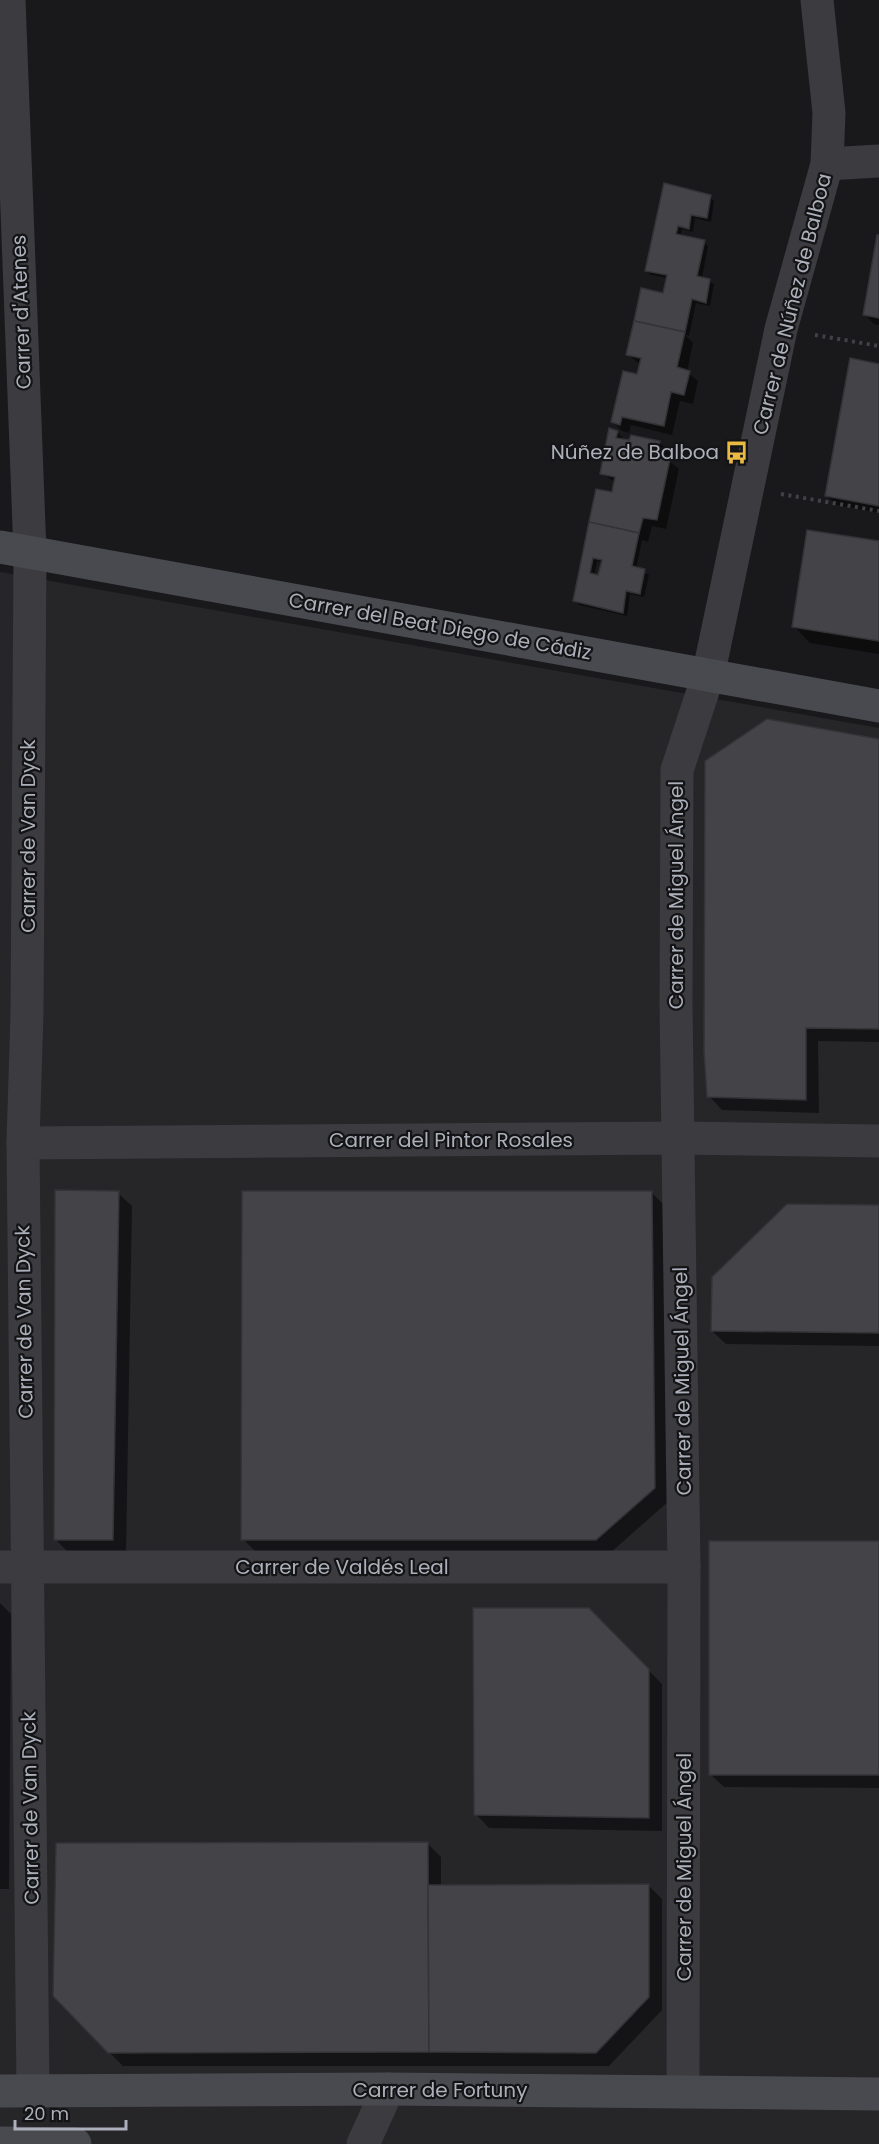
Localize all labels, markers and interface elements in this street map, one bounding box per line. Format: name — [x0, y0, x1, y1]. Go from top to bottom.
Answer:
street label: Carrer de Núñez de Balboa — [746, 170, 838, 438]
street label: Carrer d'Atenes — [4, 234, 38, 390]
place label: Núñez de Balboa — [551, 438, 719, 466]
bus stop icon: Núñez de Balboa — [724, 439, 750, 465]
street label: Carrer del Beat Diego de Cádiz — [286, 586, 594, 666]
street label: Carrer de Van Dyck — [14, 739, 42, 933]
street label: Carrer de Miguel Ángel — [662, 781, 690, 1009]
street label: Carrer del Pintor Rosales — [329, 1126, 573, 1154]
street label: Carrer de Van Dyck — [8, 1224, 40, 1419]
street label: Carrer de Miguel Ángel — [666, 1266, 698, 1496]
street label: Carrer de Valdés Leal — [235, 1553, 449, 1581]
street label: Carrer de Van Dyck — [14, 1710, 46, 1905]
street label: Carrer de Miguel Ángel — [670, 1753, 698, 1981]
street label: Carrer de Fortuny — [353, 2076, 527, 2104]
scale bar — [15, 2093, 126, 2131]
text: 20 m — [24, 2101, 69, 2126]

